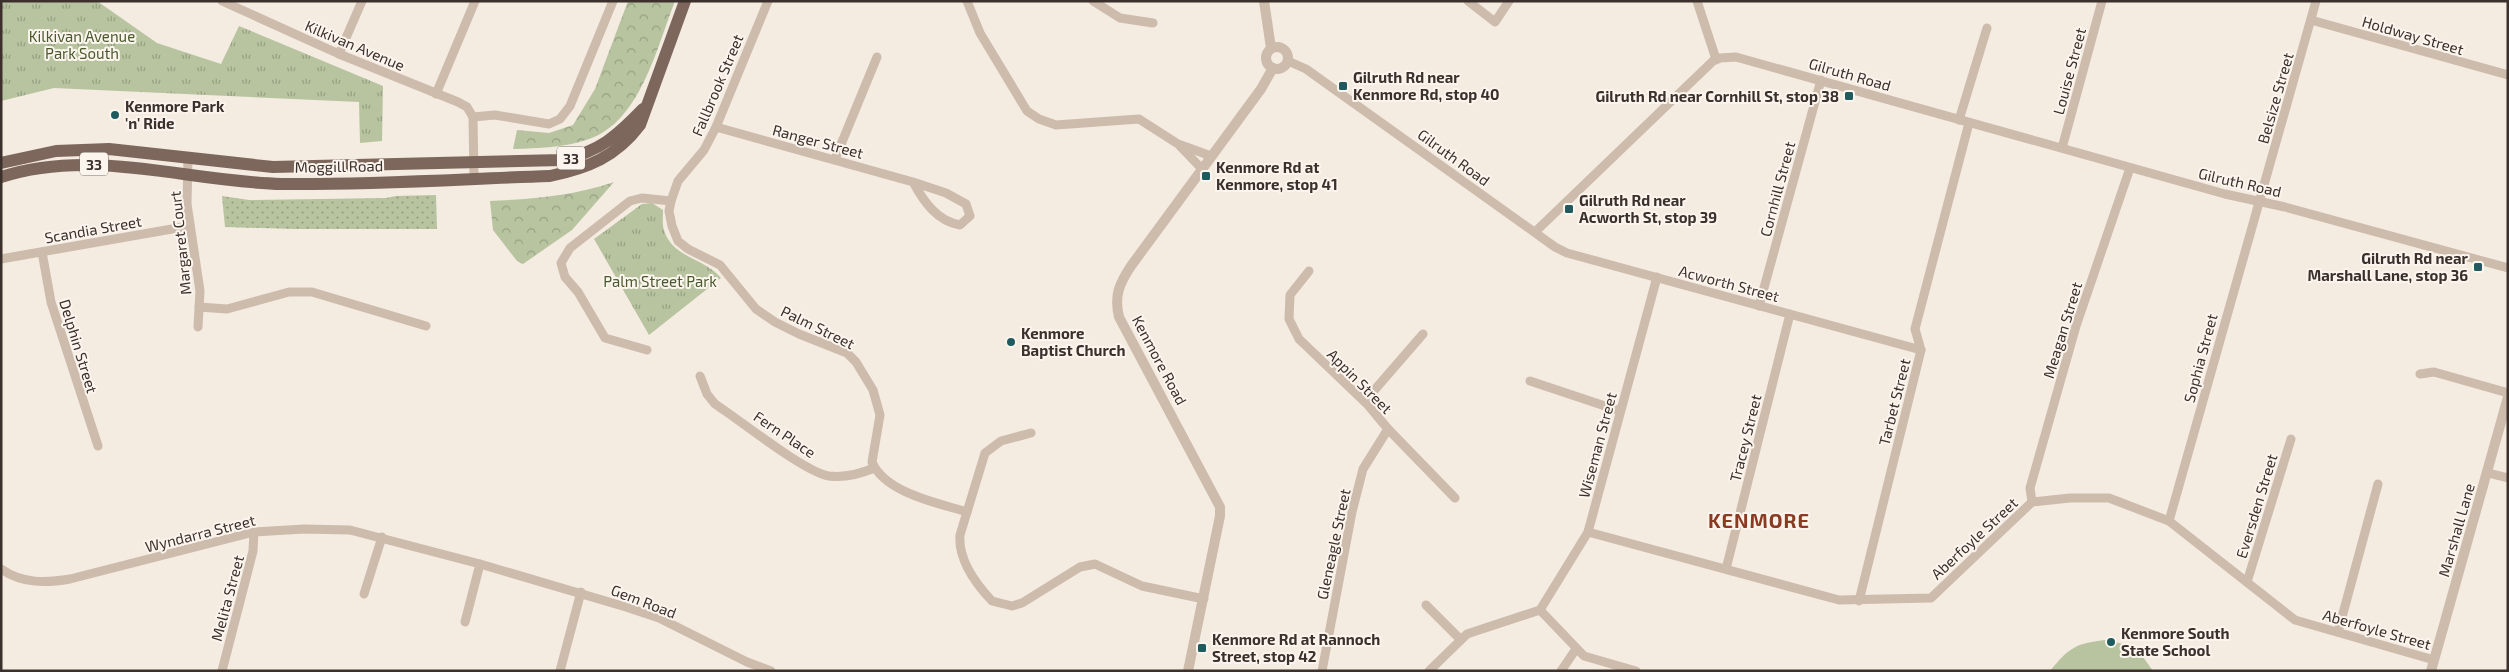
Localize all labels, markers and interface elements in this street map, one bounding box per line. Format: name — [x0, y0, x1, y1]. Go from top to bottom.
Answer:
street label: Holdway Street — [2360, 12, 2466, 58]
street label: Kilkivan Avenue — [302, 16, 408, 74]
street label: Louise Street — [2049, 25, 2089, 116]
park label: Kilkivan Avenue Park South — [29, 27, 135, 62]
street label: Fallbrook Street — [687, 31, 747, 139]
street label: Belsize Street — [2253, 50, 2297, 146]
street label: Gilruth Road — [1807, 54, 1893, 94]
place label: Gilruth Rd near Kenmore Rd, stop 40 — [1353, 68, 1500, 103]
marker: Gilruth Rd near Kenmore Rd, stop 40 — [1337, 80, 1349, 92]
place label: Gilruth Rd near Cornhill St, stop 38 — [1595, 87, 1839, 105]
marker: Gilruth Rd near Cornhill St, stop 38 — [1843, 90, 1855, 102]
place label: Kenmore Park 'n' Ride — [125, 97, 225, 132]
marker: Kenmore Park 'n' Ride — [109, 109, 121, 121]
street label: Ranger Street — [771, 120, 866, 162]
street label: Gilruth Road — [1415, 125, 1493, 189]
street label: Cornhill Street — [1756, 139, 1798, 239]
road number: 33 — [557, 146, 585, 170]
road number: 33 — [80, 152, 108, 175]
street label: Moggill Road — [295, 156, 383, 176]
place label: Kenmore Rd at Kenmore, stop 41 — [1216, 158, 1338, 193]
street label: Gilruth Road — [2197, 164, 2283, 200]
marker: Kenmore Rd at Kenmore, stop 41 — [1200, 170, 1212, 182]
street label: Margaret Court — [166, 190, 194, 296]
place label: Gilruth Rd near Acworth St, stop 39 — [1579, 191, 1717, 226]
marker: Gilruth Rd near Acworth St, stop 39 — [1563, 203, 1575, 215]
street label: Scandia Street — [43, 212, 143, 246]
place label: Gilruth Rd near Marshall Lane, stop 36 — [2308, 249, 2469, 284]
street label: Acworth Street — [1677, 261, 1781, 305]
marker: Gilruth Rd near Marshall Lane, stop 36 — [2472, 261, 2484, 273]
park label: Palm Street Park — [603, 272, 717, 290]
street label: Meagan Street — [2039, 279, 2085, 380]
street label: Delphin Street — [56, 297, 102, 395]
street label: Palm Street — [778, 301, 858, 353]
street label: Sophia Street — [2179, 311, 2221, 404]
street label: Kenmore Road — [1129, 312, 1191, 408]
place label: Kenmore Baptist Church — [1021, 324, 1125, 359]
marker: Kenmore Baptist Church — [1005, 336, 1017, 348]
street label: Appin Street — [1324, 345, 1396, 417]
street label: Tarbet Street — [1875, 356, 1914, 447]
street label: Wiseman Street — [1574, 390, 1620, 500]
street label: Tracey Street — [1725, 392, 1765, 484]
street label: Fern Place — [751, 407, 819, 461]
street label: Eversden Street — [2232, 451, 2281, 560]
street label: Marshall Lane — [2434, 481, 2478, 579]
street label: Gleneagle Street — [1312, 487, 1354, 601]
street label: Aberfoyle Street — [1927, 493, 2021, 583]
district label: KENMORE — [1708, 508, 1810, 532]
street label: Wyndarra Street — [143, 511, 257, 555]
street label: Melita Street — [207, 553, 247, 643]
street label: Gem Road — [609, 580, 679, 622]
street label: Aberfoyle Street — [2321, 605, 2433, 653]
place label: Kenmore South State School — [2121, 624, 2229, 659]
place label: Kenmore Rd at Rannoch Street, stop 42 — [1212, 630, 1380, 665]
marker: Kenmore South State School — [2105, 636, 2117, 648]
marker: Kenmore Rd at Rannoch Street, stop 42 — [1196, 642, 1208, 654]

